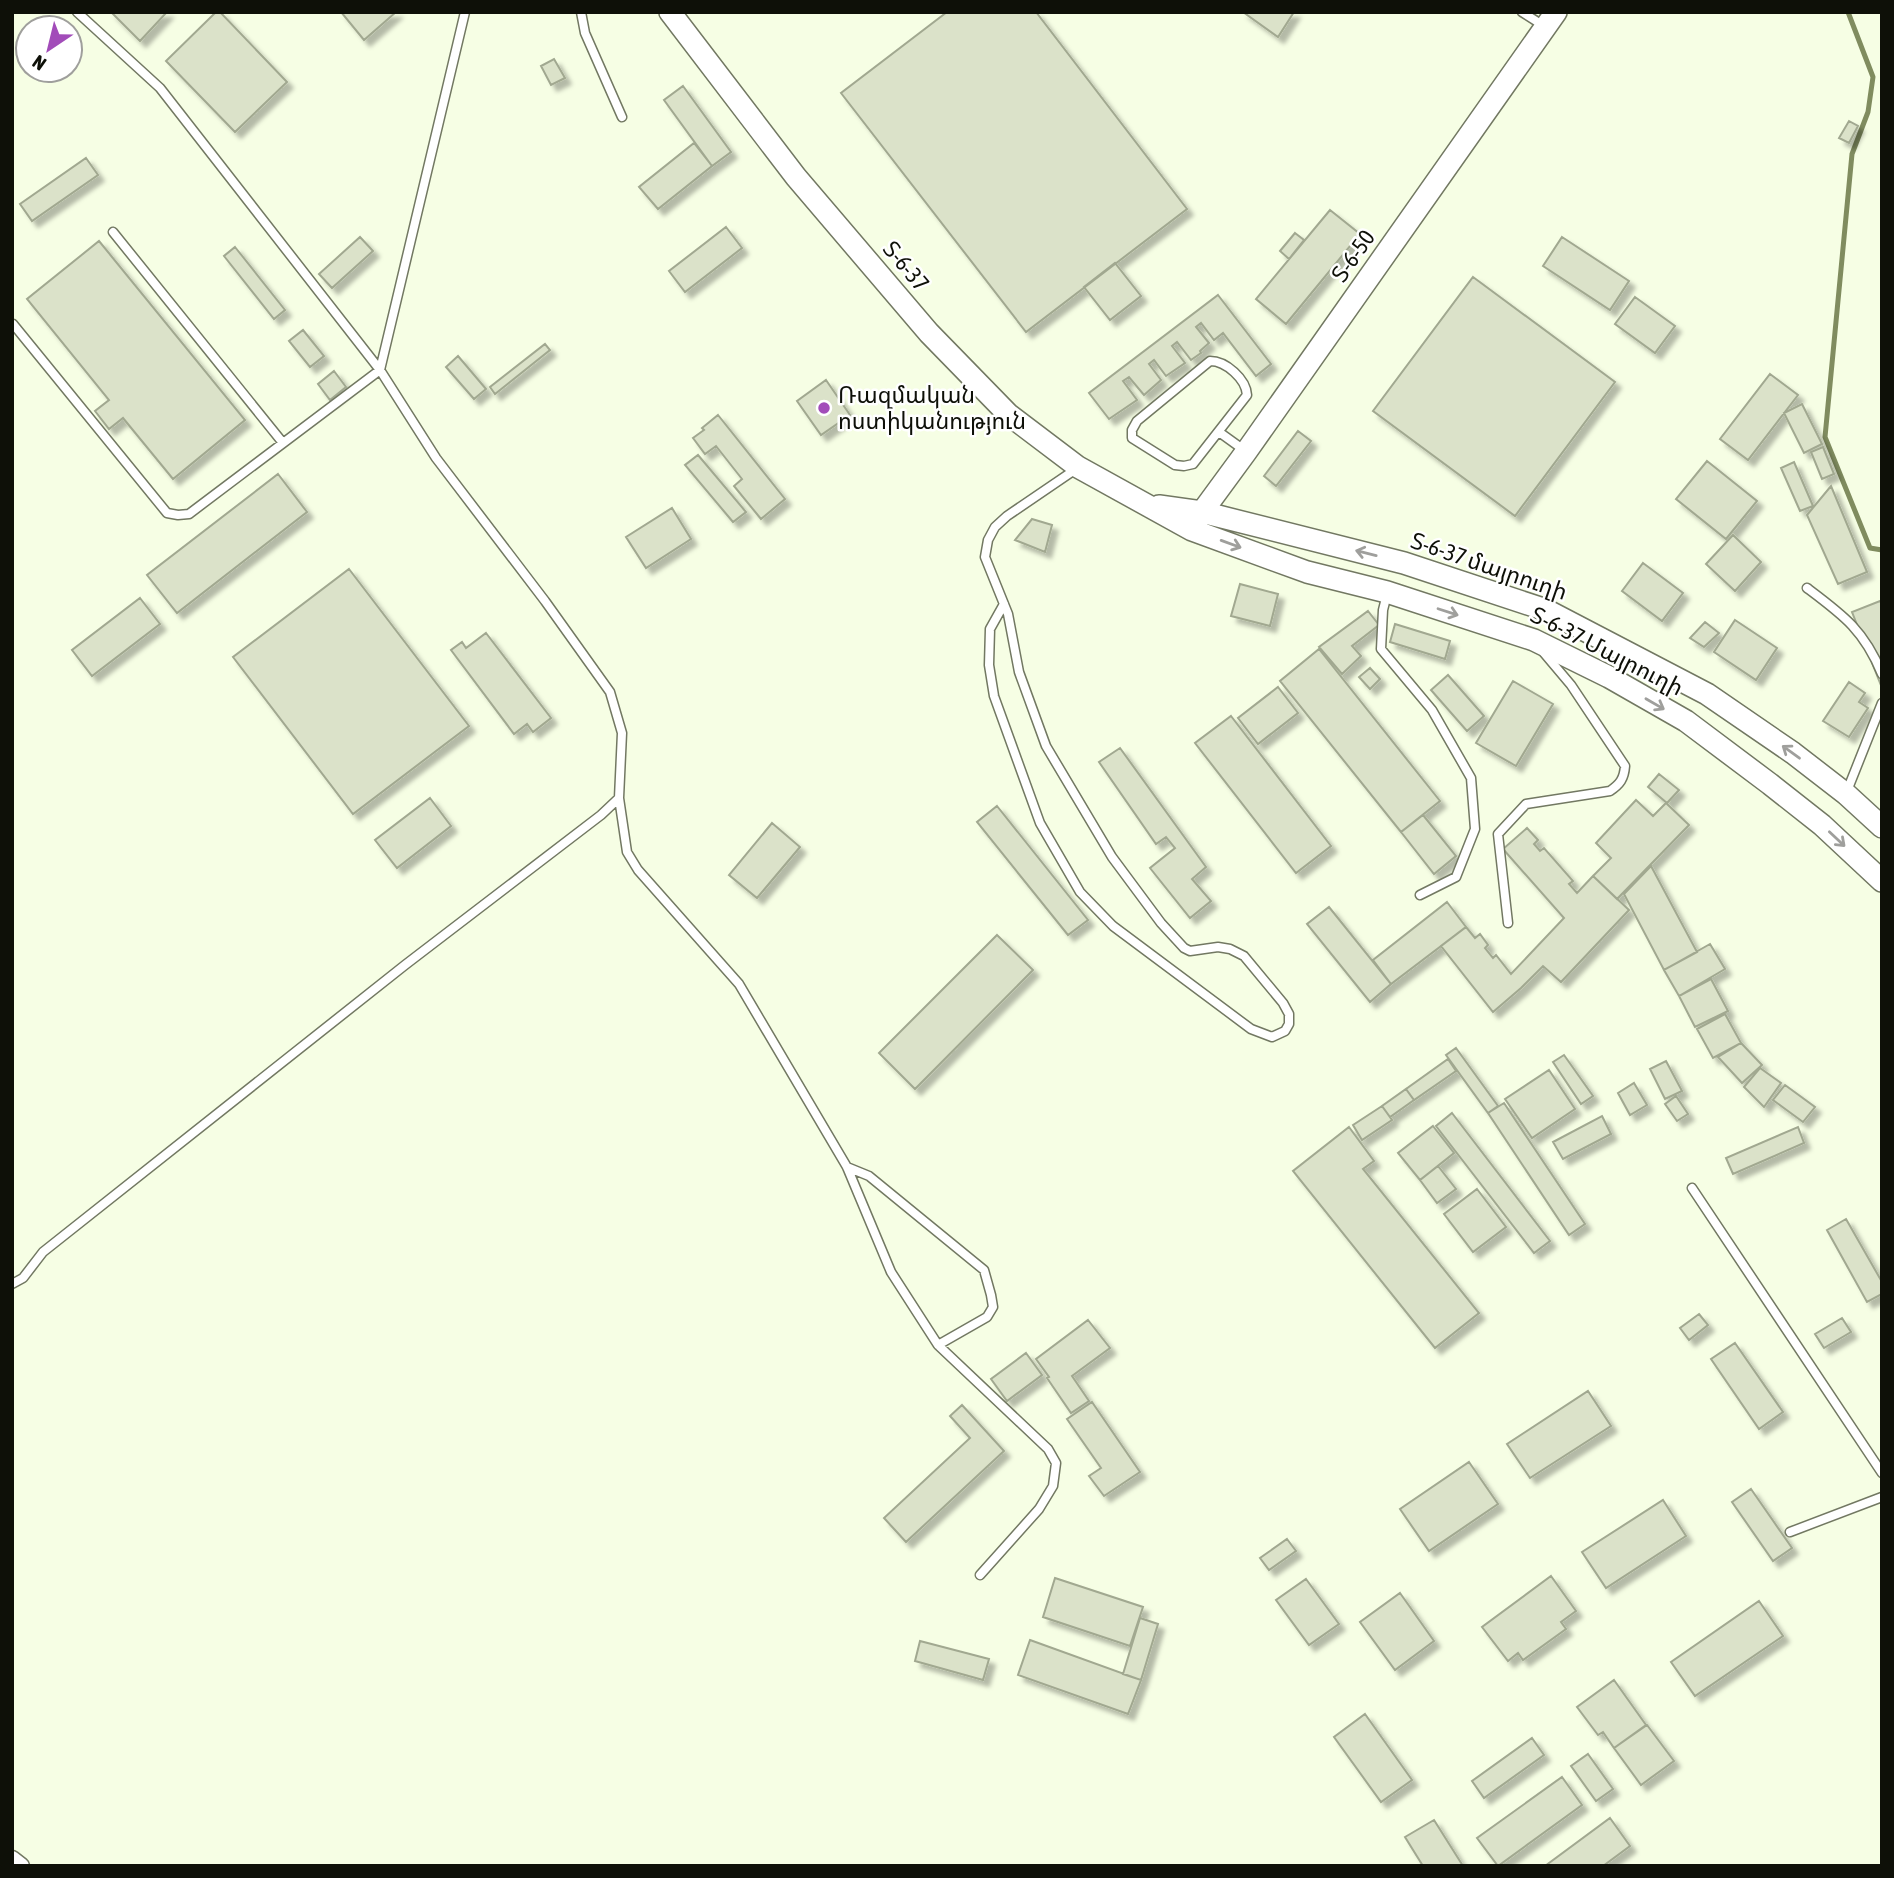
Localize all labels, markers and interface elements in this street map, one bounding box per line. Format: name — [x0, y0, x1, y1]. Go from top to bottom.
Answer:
north arrow — [14, 14, 84, 84]
text: N — [28, 51, 50, 75]
street label: Տ-6-50 — [1326, 225, 1380, 287]
street label: Տ-6-37 — [878, 236, 934, 296]
place label: Ռազմական ոստիկանություն — [838, 382, 1026, 435]
marker: Ռազմական ոստիկանություն — [816, 400, 832, 416]
street label: Տ-6-37 մայրուղի — [1407, 527, 1571, 606]
one-way arrow — [1220, 539, 1242, 551]
one-way arrow — [1356, 546, 1378, 559]
street label: Տ-6-37 Մայրուղի — [1526, 601, 1688, 702]
one-way arrow — [1437, 606, 1459, 619]
one-way arrow — [1645, 697, 1665, 711]
one-way arrow — [1782, 745, 1801, 760]
one-way arrow — [1828, 831, 1845, 848]

